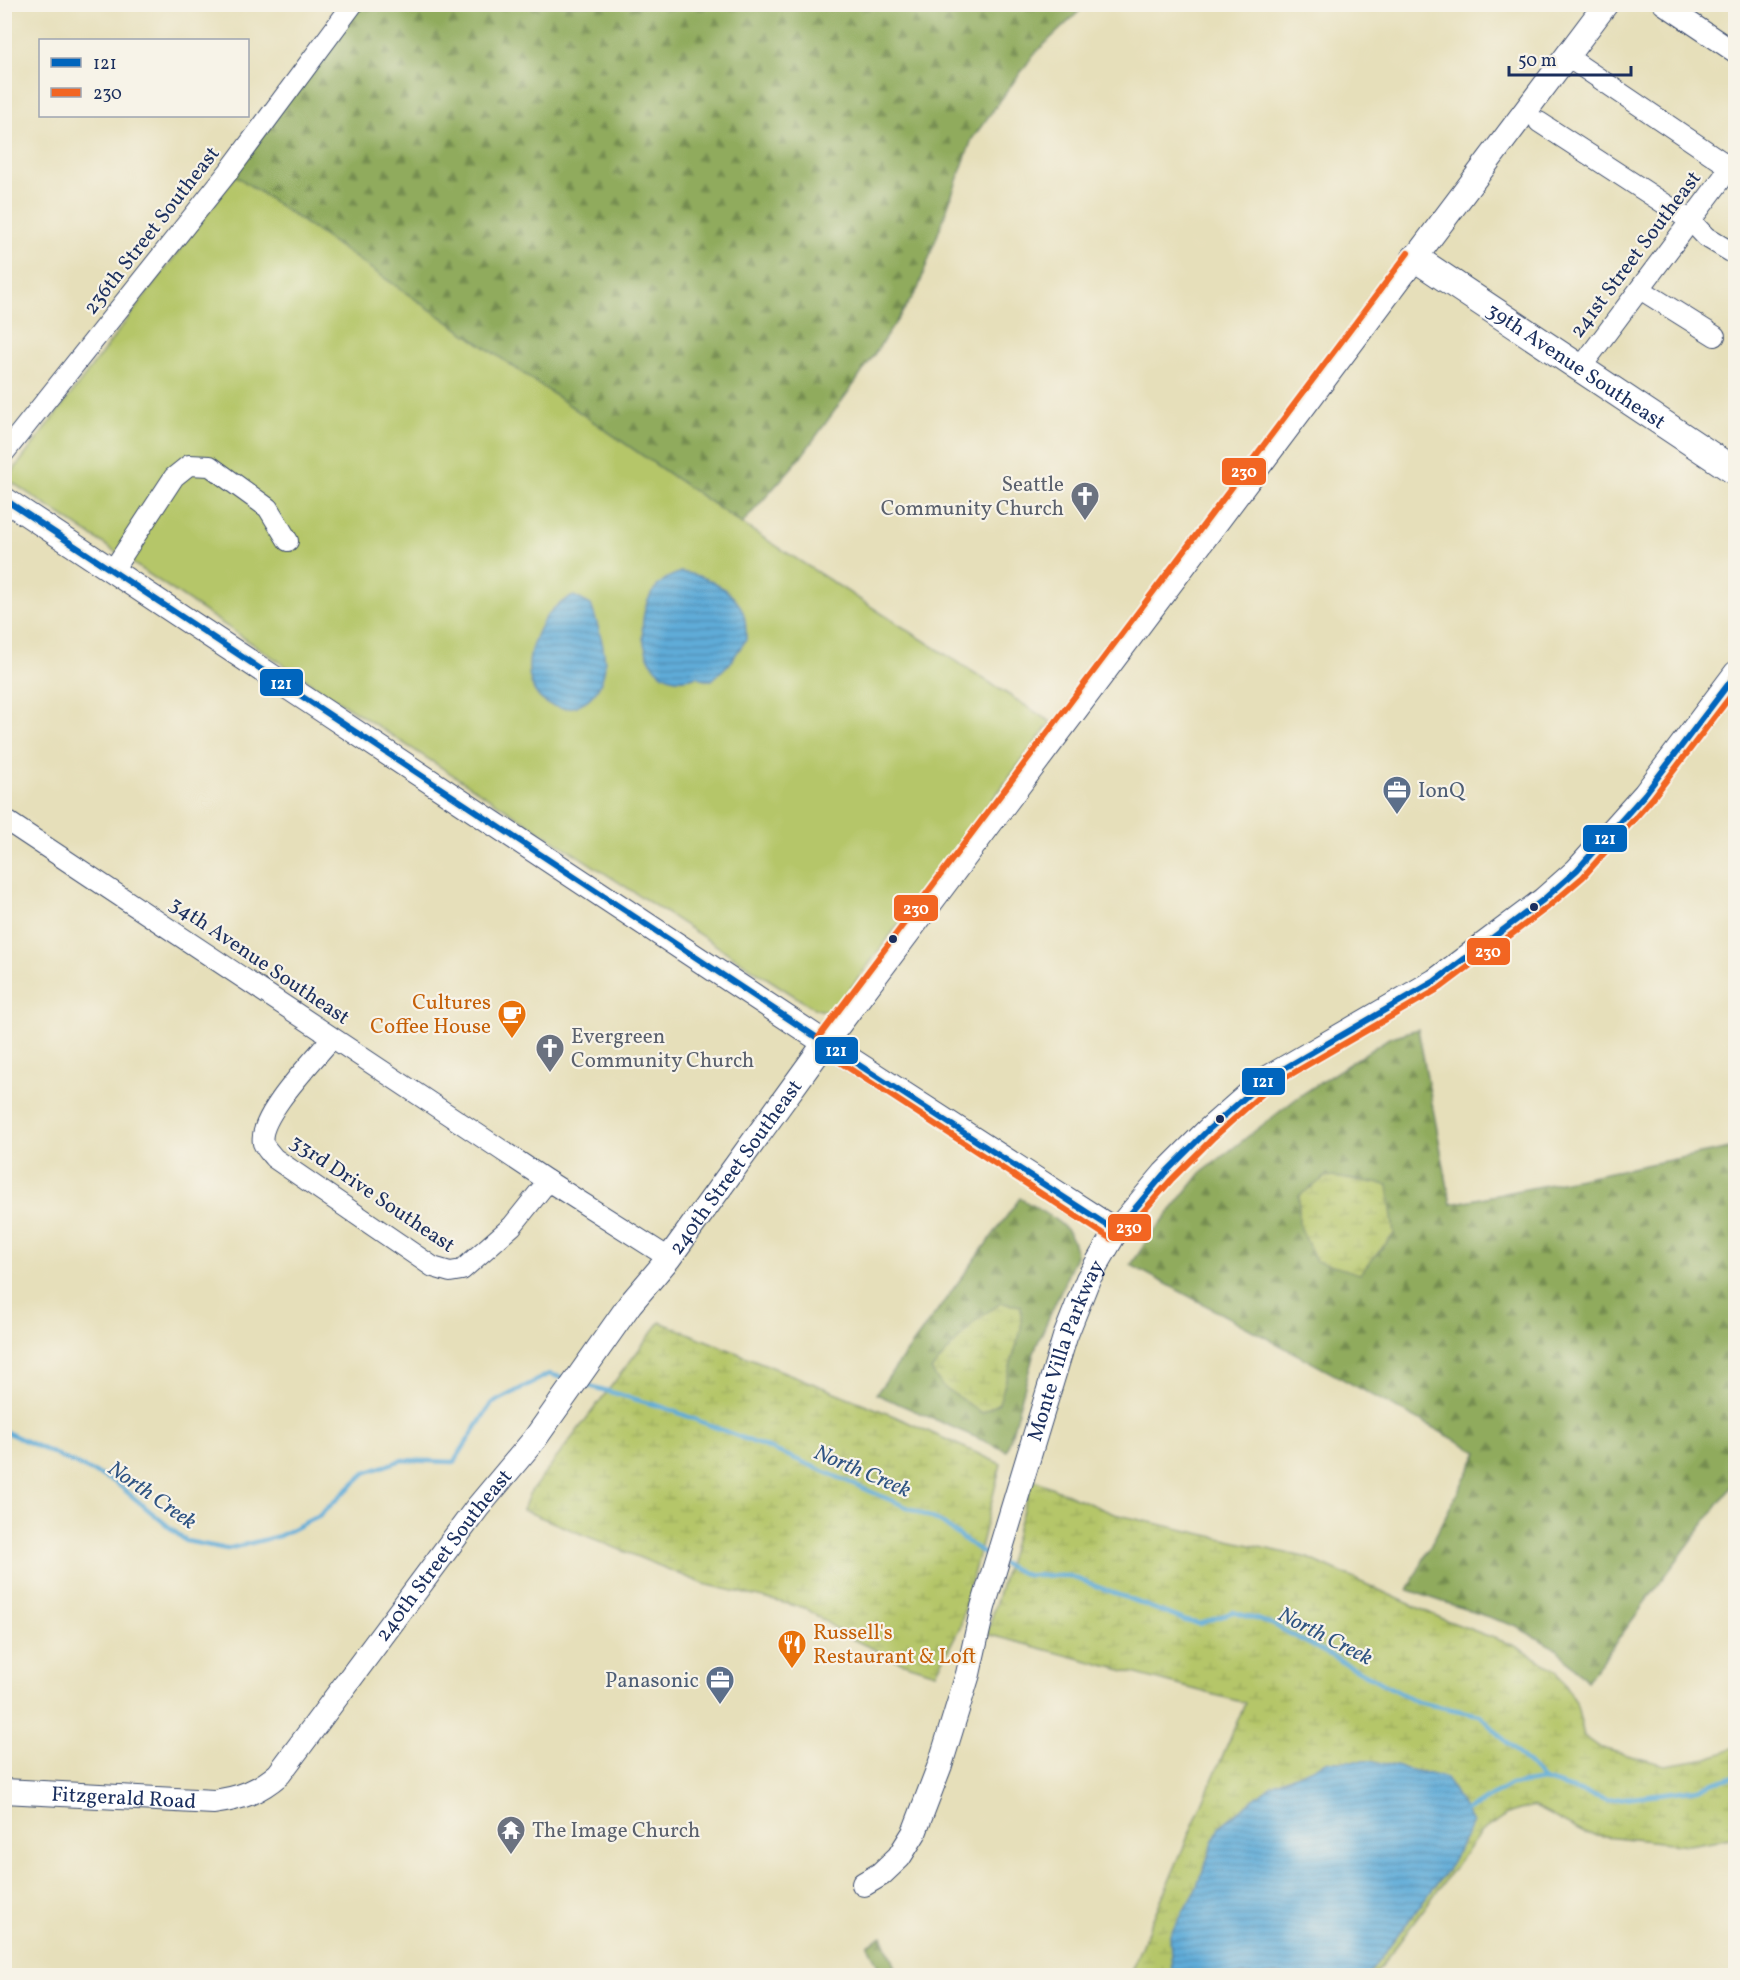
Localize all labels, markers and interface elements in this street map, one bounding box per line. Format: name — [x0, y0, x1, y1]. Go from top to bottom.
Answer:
legend — [39, 39, 249, 117]
scale bar — [1509, 39, 1630, 77]
text: 50 m — [1518, 49, 1557, 74]
text: 121 — [93, 52, 117, 77]
text: 230 — [93, 82, 122, 107]
street label: 236th Street Southeast — [77, 141, 227, 321]
street label: 241st Street Southeast — [1564, 165, 1709, 344]
street label: 39th Avenue Southeast — [1480, 297, 1671, 437]
line badge: 230 — [1221, 457, 1267, 486]
text: 230 — [1231, 462, 1257, 484]
place label: Seattle Community Church — [881, 471, 1064, 524]
church icon: Seattle Community Church — [1069, 480, 1101, 522]
line badge: 121 — [259, 668, 304, 697]
text: 121 — [270, 674, 292, 696]
office icon: IonQ — [1381, 774, 1413, 816]
place label: IonQ — [1418, 777, 1466, 806]
line badge: 121 — [1582, 824, 1628, 853]
text: 121 — [1594, 829, 1616, 851]
street label: 34th Avenue Southeast — [163, 890, 355, 1032]
line badge: 230 — [893, 894, 939, 922]
text: 230 — [903, 899, 929, 921]
unlabelled marker — [1528, 901, 1540, 913]
unlabelled marker — [887, 933, 899, 945]
line badge: 230 — [1466, 937, 1511, 966]
text: 230 — [1475, 942, 1501, 964]
place label: Cultures Coffee House — [370, 989, 491, 1042]
cafe icon: Cultures Coffee House — [496, 998, 528, 1040]
place label: Evergreen Community Church — [571, 1023, 754, 1076]
church icon: Evergreen Community Church — [534, 1032, 566, 1074]
line badge: 121 — [814, 1036, 859, 1065]
text: 121 — [825, 1041, 847, 1063]
line badge: 121 — [1241, 1067, 1286, 1096]
text: 121 — [1252, 1072, 1274, 1094]
street label: 240th Street Southeast — [663, 1074, 810, 1261]
unlabelled marker — [1214, 1113, 1226, 1125]
street label: 33rd Drive Southeast — [284, 1128, 460, 1260]
line badge: 230 — [1107, 1213, 1152, 1242]
text: 230 — [1116, 1218, 1142, 1240]
street label: Monte Villa Parkway — [1021, 1254, 1112, 1445]
water label: North Creek — [809, 1438, 915, 1507]
water label: North Creek — [101, 1454, 202, 1538]
street label: 240th Street Southeast — [369, 1463, 520, 1648]
water label: North Creek — [1272, 1600, 1378, 1674]
place label: Russell's Restaurant & Loft — [813, 1619, 976, 1672]
restaurant icon: Russell's Restaurant & Loft — [776, 1628, 808, 1670]
office icon: Panasonic — [704, 1664, 736, 1706]
place label: Panasonic — [605, 1667, 699, 1696]
street label: Fitzgerald Road — [51, 1780, 197, 1817]
temple icon: The Image Church — [495, 1814, 527, 1856]
place label: The Image Church — [532, 1817, 700, 1846]

